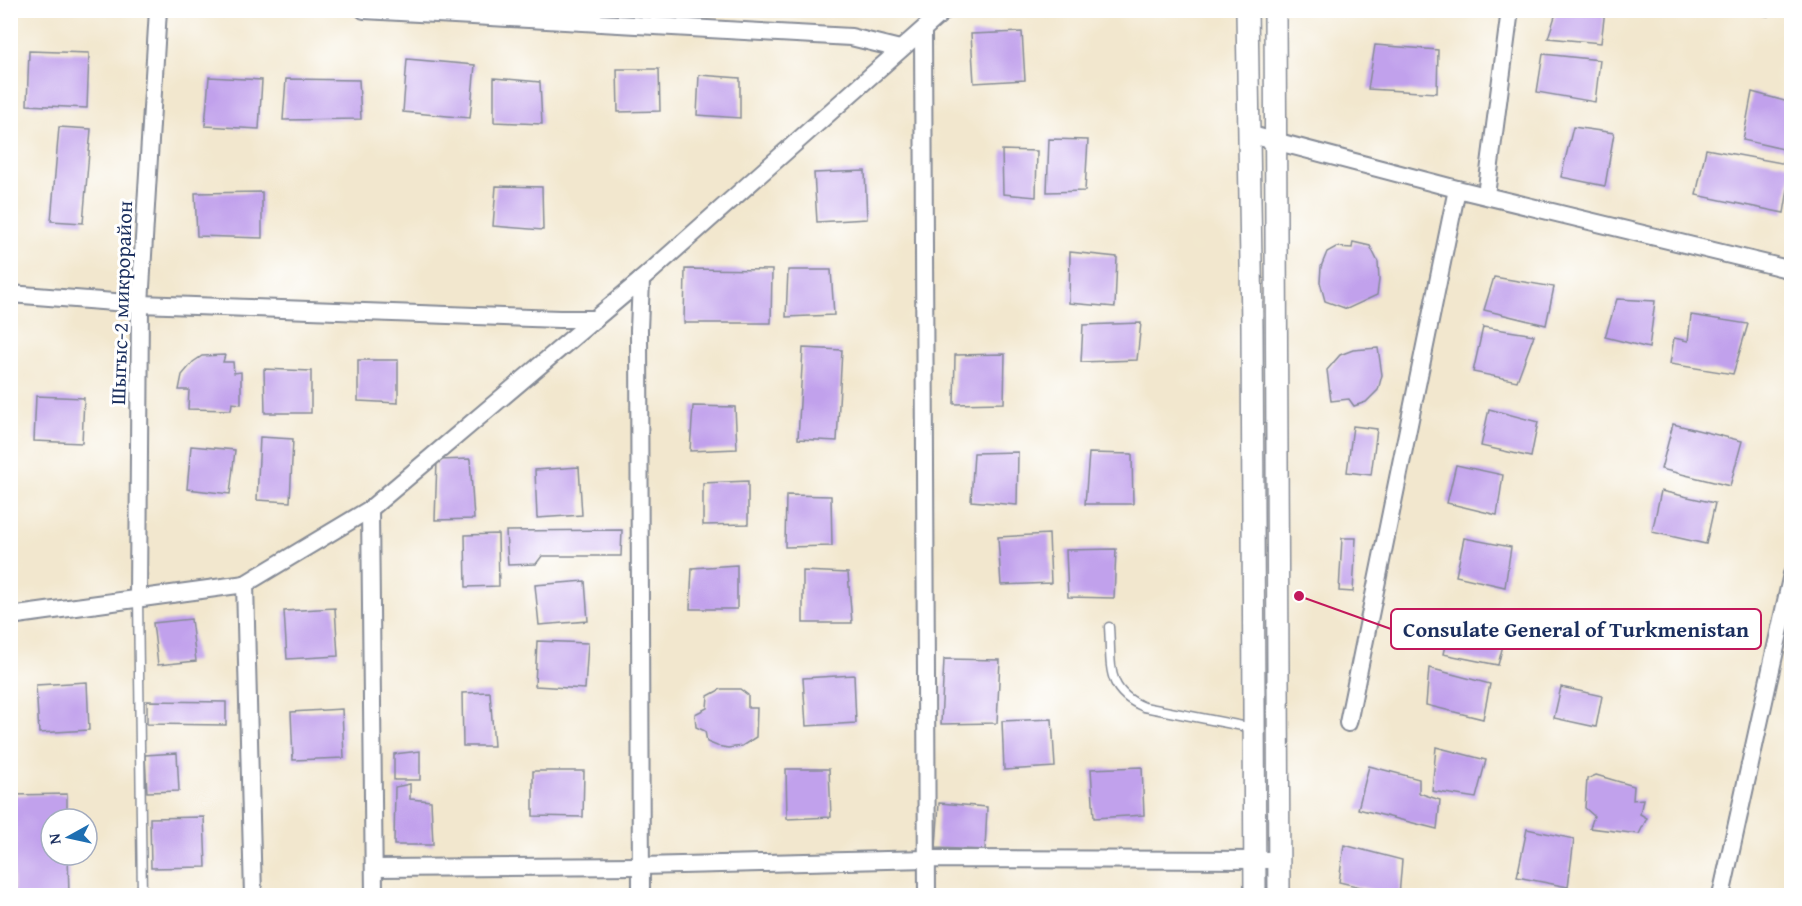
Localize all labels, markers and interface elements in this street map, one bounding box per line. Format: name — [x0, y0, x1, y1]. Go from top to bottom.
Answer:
street label: Шыгыс-2 микрорайон — [102, 200, 140, 406]
callout: Consulate General of Turkmenistan — [1391, 609, 1761, 649]
text: Consulate General of Turkmenistan — [1403, 613, 1749, 645]
north arrow — [39, 807, 99, 867]
text: N — [41, 832, 67, 846]

